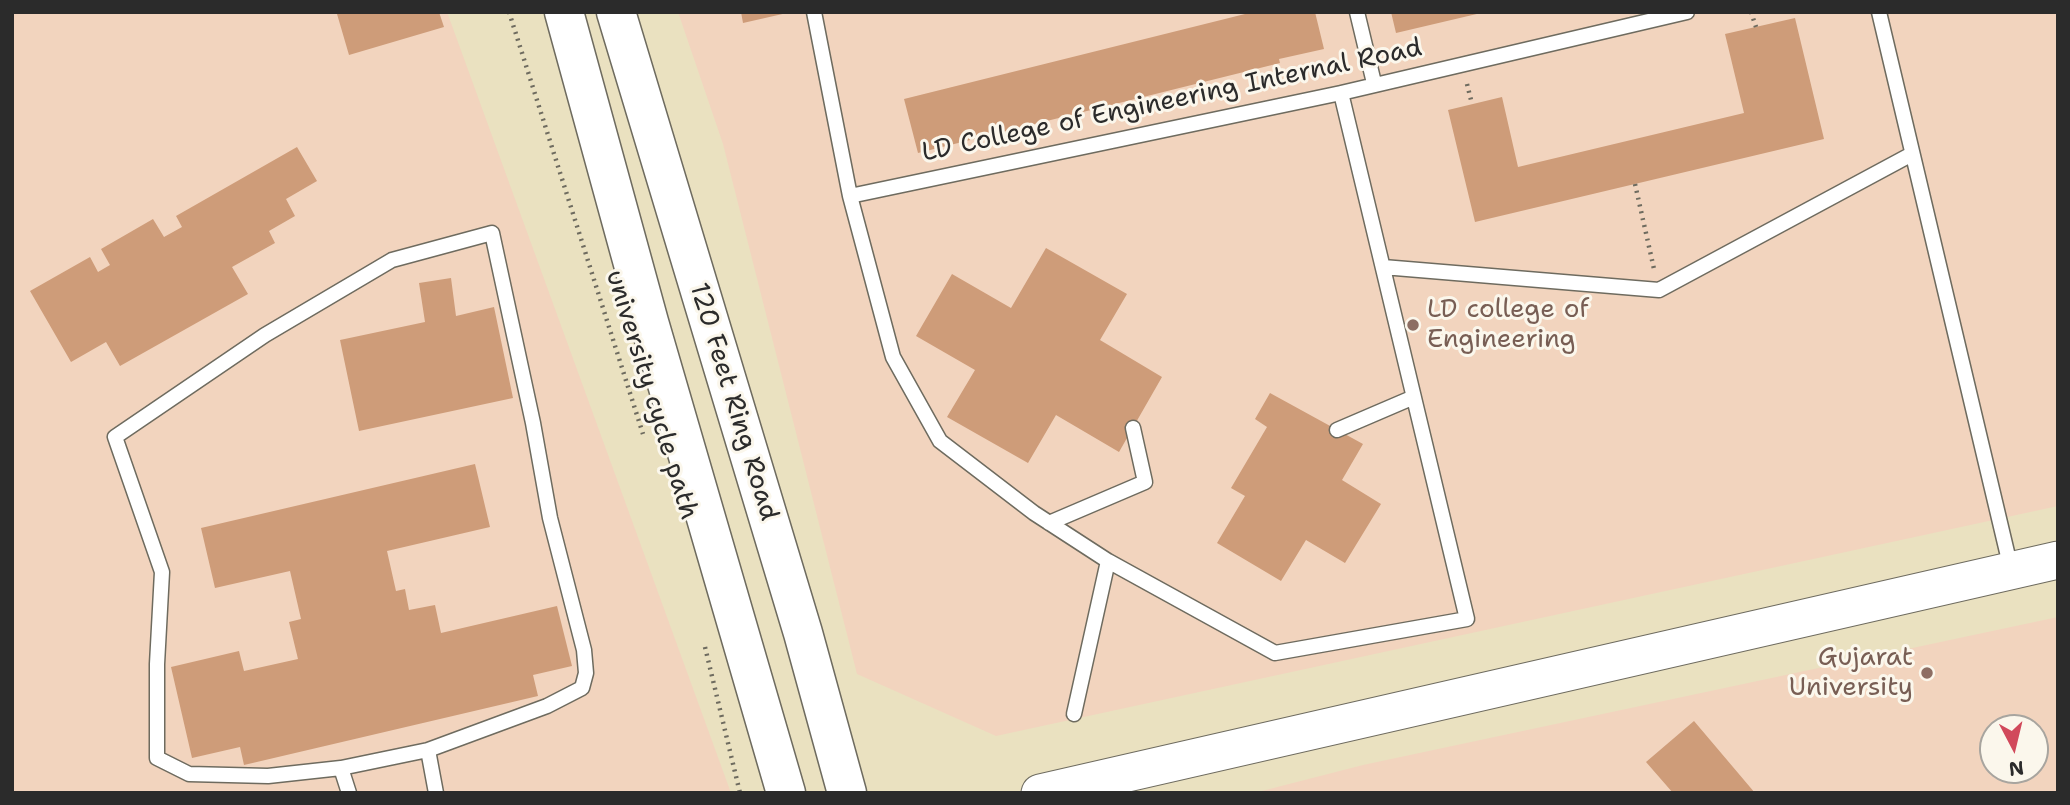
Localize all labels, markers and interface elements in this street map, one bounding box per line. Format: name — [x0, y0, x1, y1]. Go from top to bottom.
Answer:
street label: LD College of Engineering Internal Road — [919, 33, 1425, 169]
street label: university cycle path — [598, 266, 704, 524]
street label: 120 Feet Ring Road — [682, 279, 784, 525]
place label: LD college of Engineering — [1427, 294, 1589, 356]
marker: LD college of Engineering — [1405, 317, 1421, 333]
place label: Gujarat University — [1789, 642, 1913, 704]
marker: Gujarat University — [1919, 665, 1935, 681]
north arrow — [1979, 714, 2049, 784]
text: N — [2007, 755, 2025, 782]

